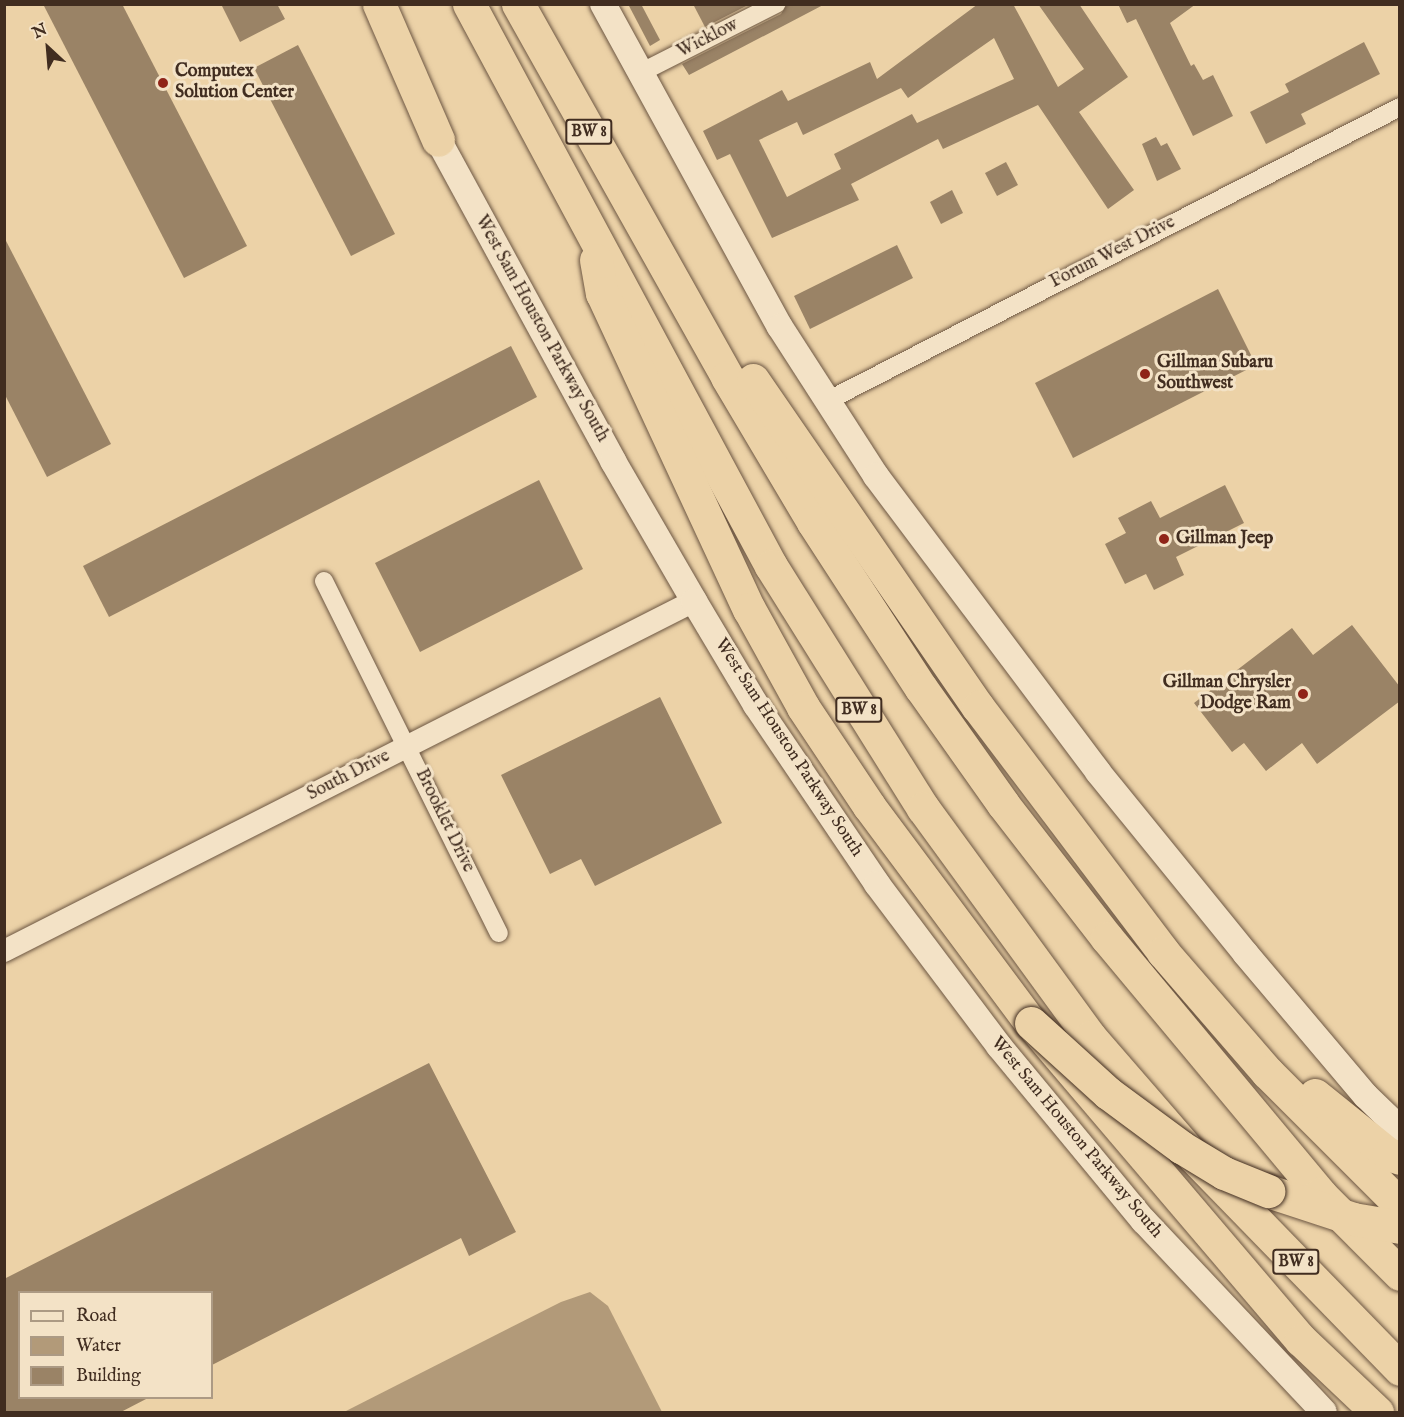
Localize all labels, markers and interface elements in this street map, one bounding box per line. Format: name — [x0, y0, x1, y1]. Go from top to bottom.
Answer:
street label: Wicklow — [674, 15, 742, 63]
north arrow — [18, 18, 78, 78]
text: N — [30, 20, 51, 44]
place label: Computex Solution Center — [175, 62, 294, 104]
marker: Computex Solution Center — [156, 76, 170, 90]
road number: BW 8 — [565, 119, 613, 145]
street label: West Sam Houston Parkway South — [470, 212, 612, 446]
street label: Forum West Drive — [1047, 212, 1179, 294]
place label: Gillman Subaru Southwest — [1157, 353, 1273, 395]
marker: Gillman Subaru Southwest — [1138, 367, 1152, 381]
place label: Gillman Jeep — [1176, 528, 1273, 550]
marker: Gillman Jeep — [1157, 532, 1171, 546]
street label: West Sam Houston Parkway South — [709, 635, 867, 861]
place label: Gillman Chrysler Dodge Ram — [1163, 673, 1291, 716]
marker: Gillman Chrysler Dodge Ram — [1296, 687, 1310, 701]
road number: BW 8 — [835, 697, 883, 723]
street label: South Drive — [304, 746, 394, 806]
street label: Brooklet Drive — [410, 766, 478, 876]
street label: West Sam Houston Parkway South — [986, 1033, 1166, 1243]
road number: BW 8 — [1272, 1249, 1320, 1275]
legend — [18, 1291, 213, 1399]
text: Road — [76, 1305, 117, 1328]
text: Water — [76, 1335, 121, 1358]
text: Building — [76, 1365, 141, 1388]

